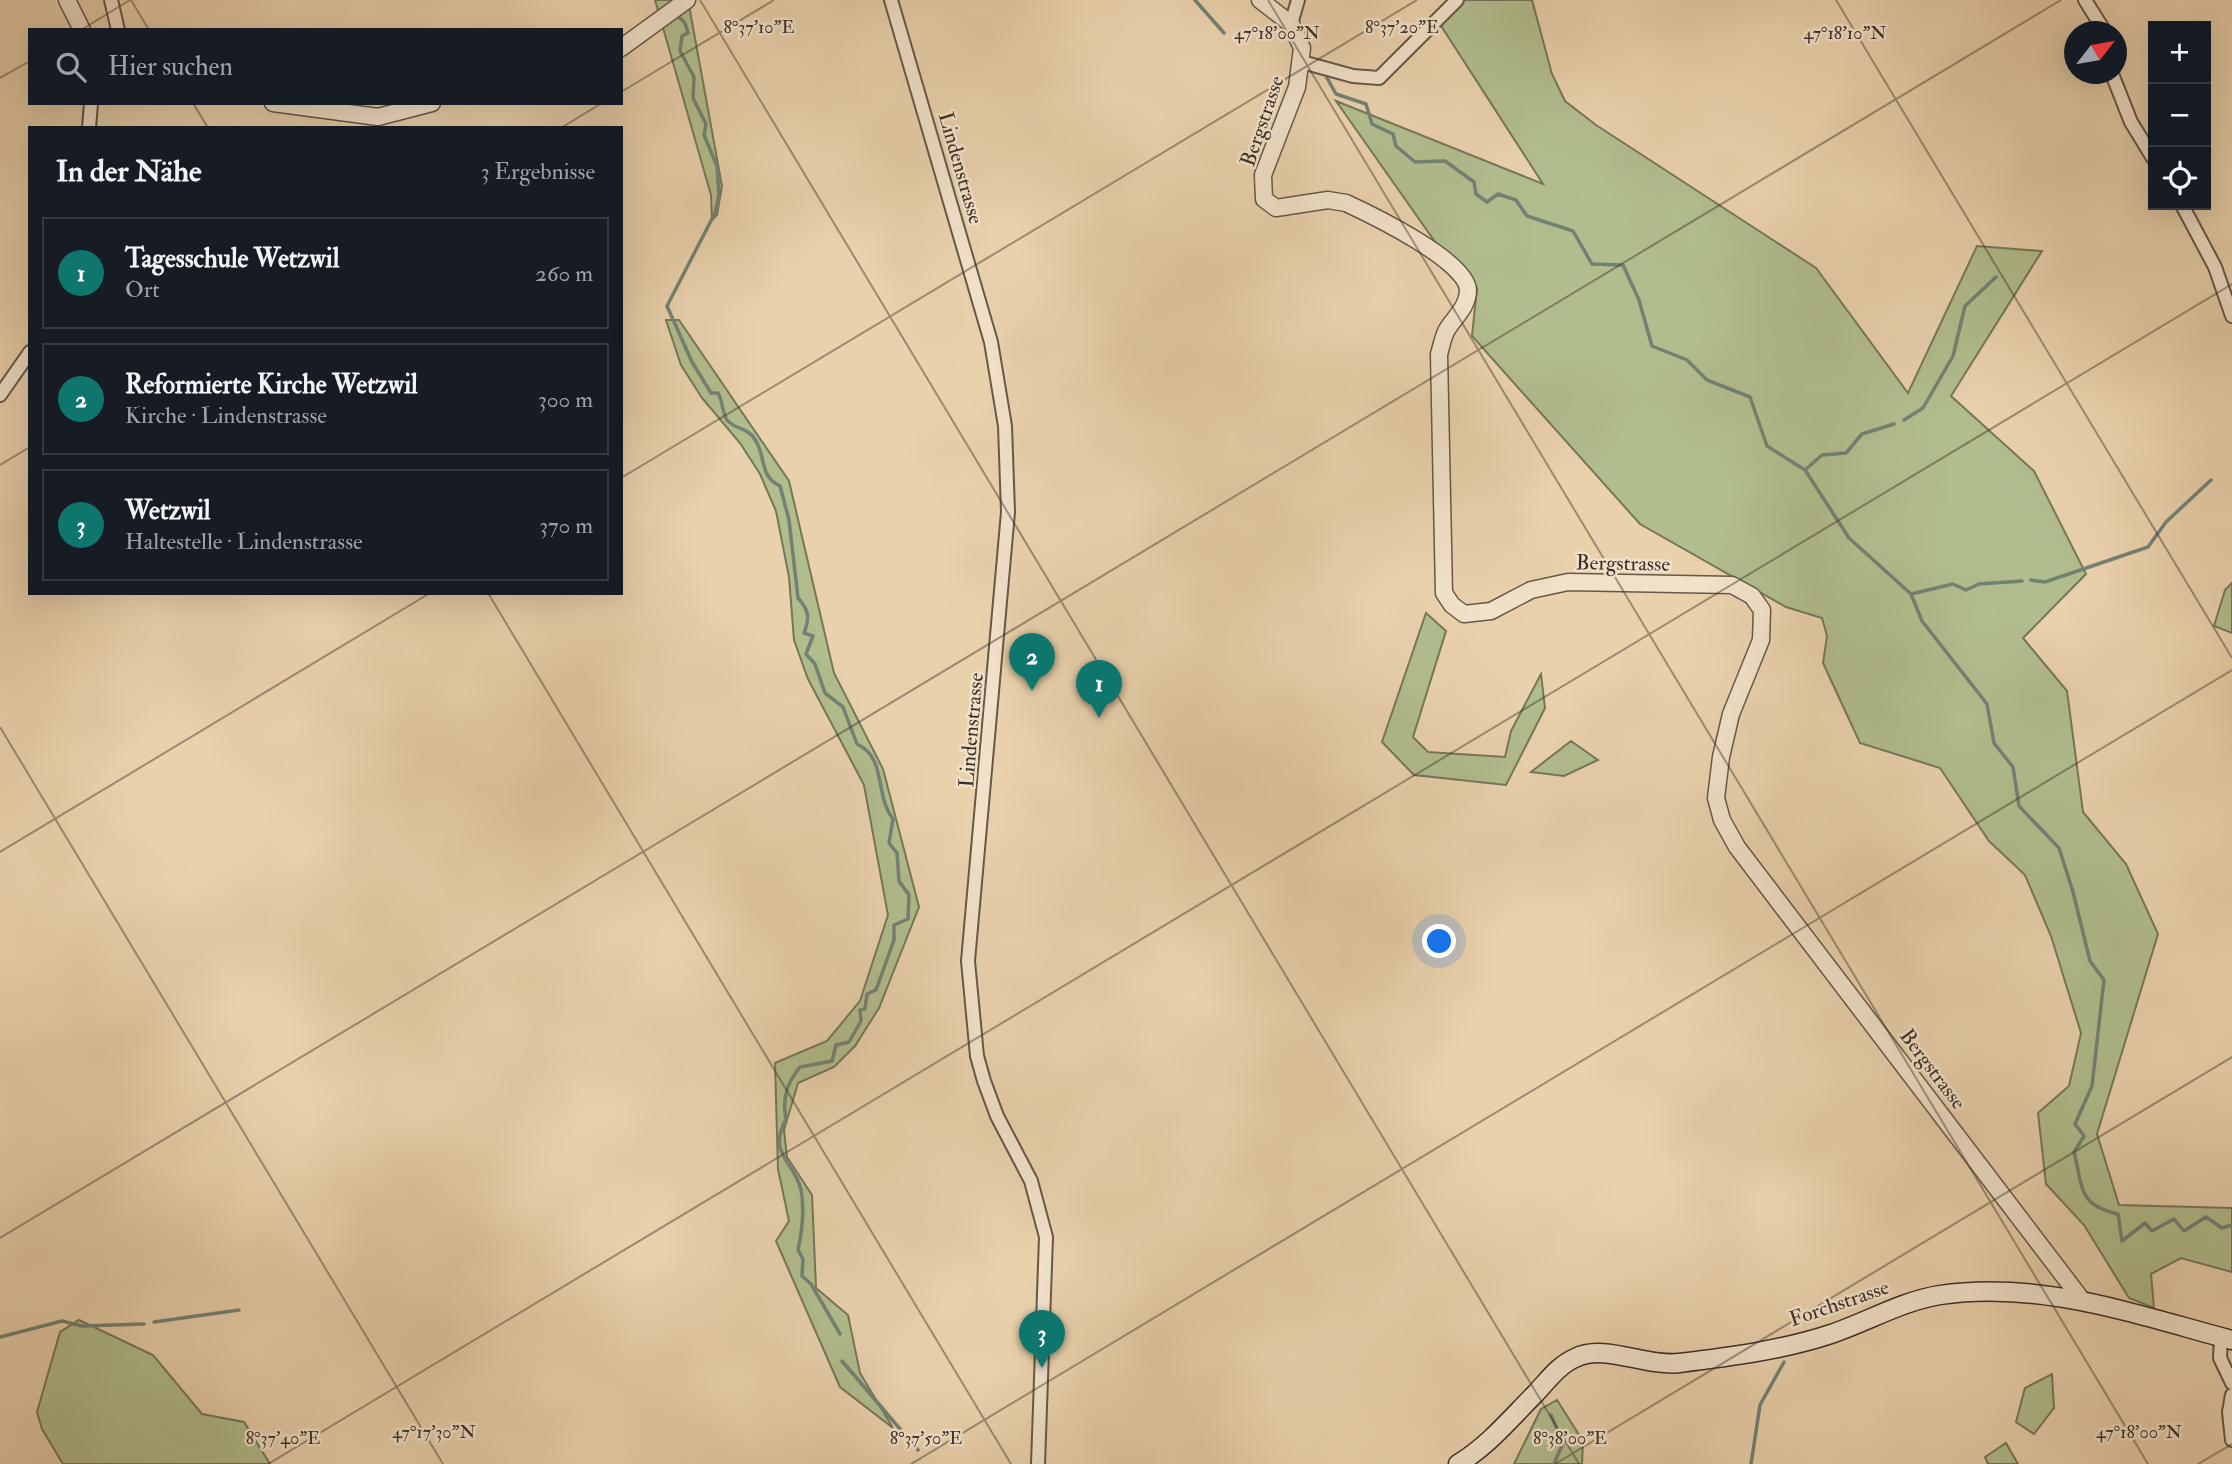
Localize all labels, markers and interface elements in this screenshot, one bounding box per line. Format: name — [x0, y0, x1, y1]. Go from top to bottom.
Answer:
text: 8°37'10"E — [724, 16, 795, 39]
text: 8°37'20"E — [1365, 16, 1439, 39]
north arrow — [2064, 21, 2127, 84]
map controls — [2148, 21, 2211, 210]
button: + — [2148, 21, 2211, 84]
text: 47°18'00"N — [1234, 22, 1320, 45]
text: 47°18'10"N — [1804, 22, 1886, 45]
search box — [28, 28, 623, 105]
icon: search — [52, 48, 90, 86]
text: Hier suchen — [108, 51, 233, 83]
street label: Bergstrasse — [1234, 72, 1291, 170]
button: − — [2148, 84, 2211, 147]
street label: Lindenstrasse — [932, 109, 989, 227]
button: locate — [2148, 147, 2211, 210]
text: In der Nähe — [56, 153, 201, 190]
text: 3 Ergebnisse — [481, 157, 595, 186]
text: Tagesschule Wetzwil — [125, 243, 339, 275]
text: 1 — [77, 259, 85, 288]
text: 260 m — [535, 259, 593, 288]
text: Ort — [125, 275, 160, 304]
text: Reformierte Kirche Wetzwil — [125, 369, 418, 401]
text: 2 — [75, 385, 87, 414]
text: 300 m — [538, 385, 593, 414]
text: Kirche · Lindenstrasse — [125, 401, 327, 430]
text: Wetzwil — [125, 495, 211, 527]
text: 3 — [77, 511, 85, 540]
text: 370 m — [539, 511, 593, 540]
text: Haltestelle · Lindenstrasse — [125, 527, 363, 556]
street label: Bergstrasse — [1576, 549, 1671, 578]
pin: 2 — [1009, 633, 1055, 691]
pin: 1 — [1076, 660, 1122, 718]
street label: Lindenstrasse — [953, 671, 990, 789]
your location — [1422, 924, 1456, 958]
street label: Bergstrasse — [1893, 1024, 1972, 1115]
street label: Forchstrasse — [1786, 1274, 1893, 1333]
pin: 3 — [1019, 1310, 1065, 1368]
text: 47°17'30"N — [392, 1421, 476, 1444]
text: 47°18'00"N — [2096, 1421, 2182, 1444]
text: 8°37'40"E — [246, 1427, 320, 1450]
text: 8°37'50"E — [890, 1427, 962, 1450]
text: 8°38'00"E — [1533, 1427, 1607, 1450]

